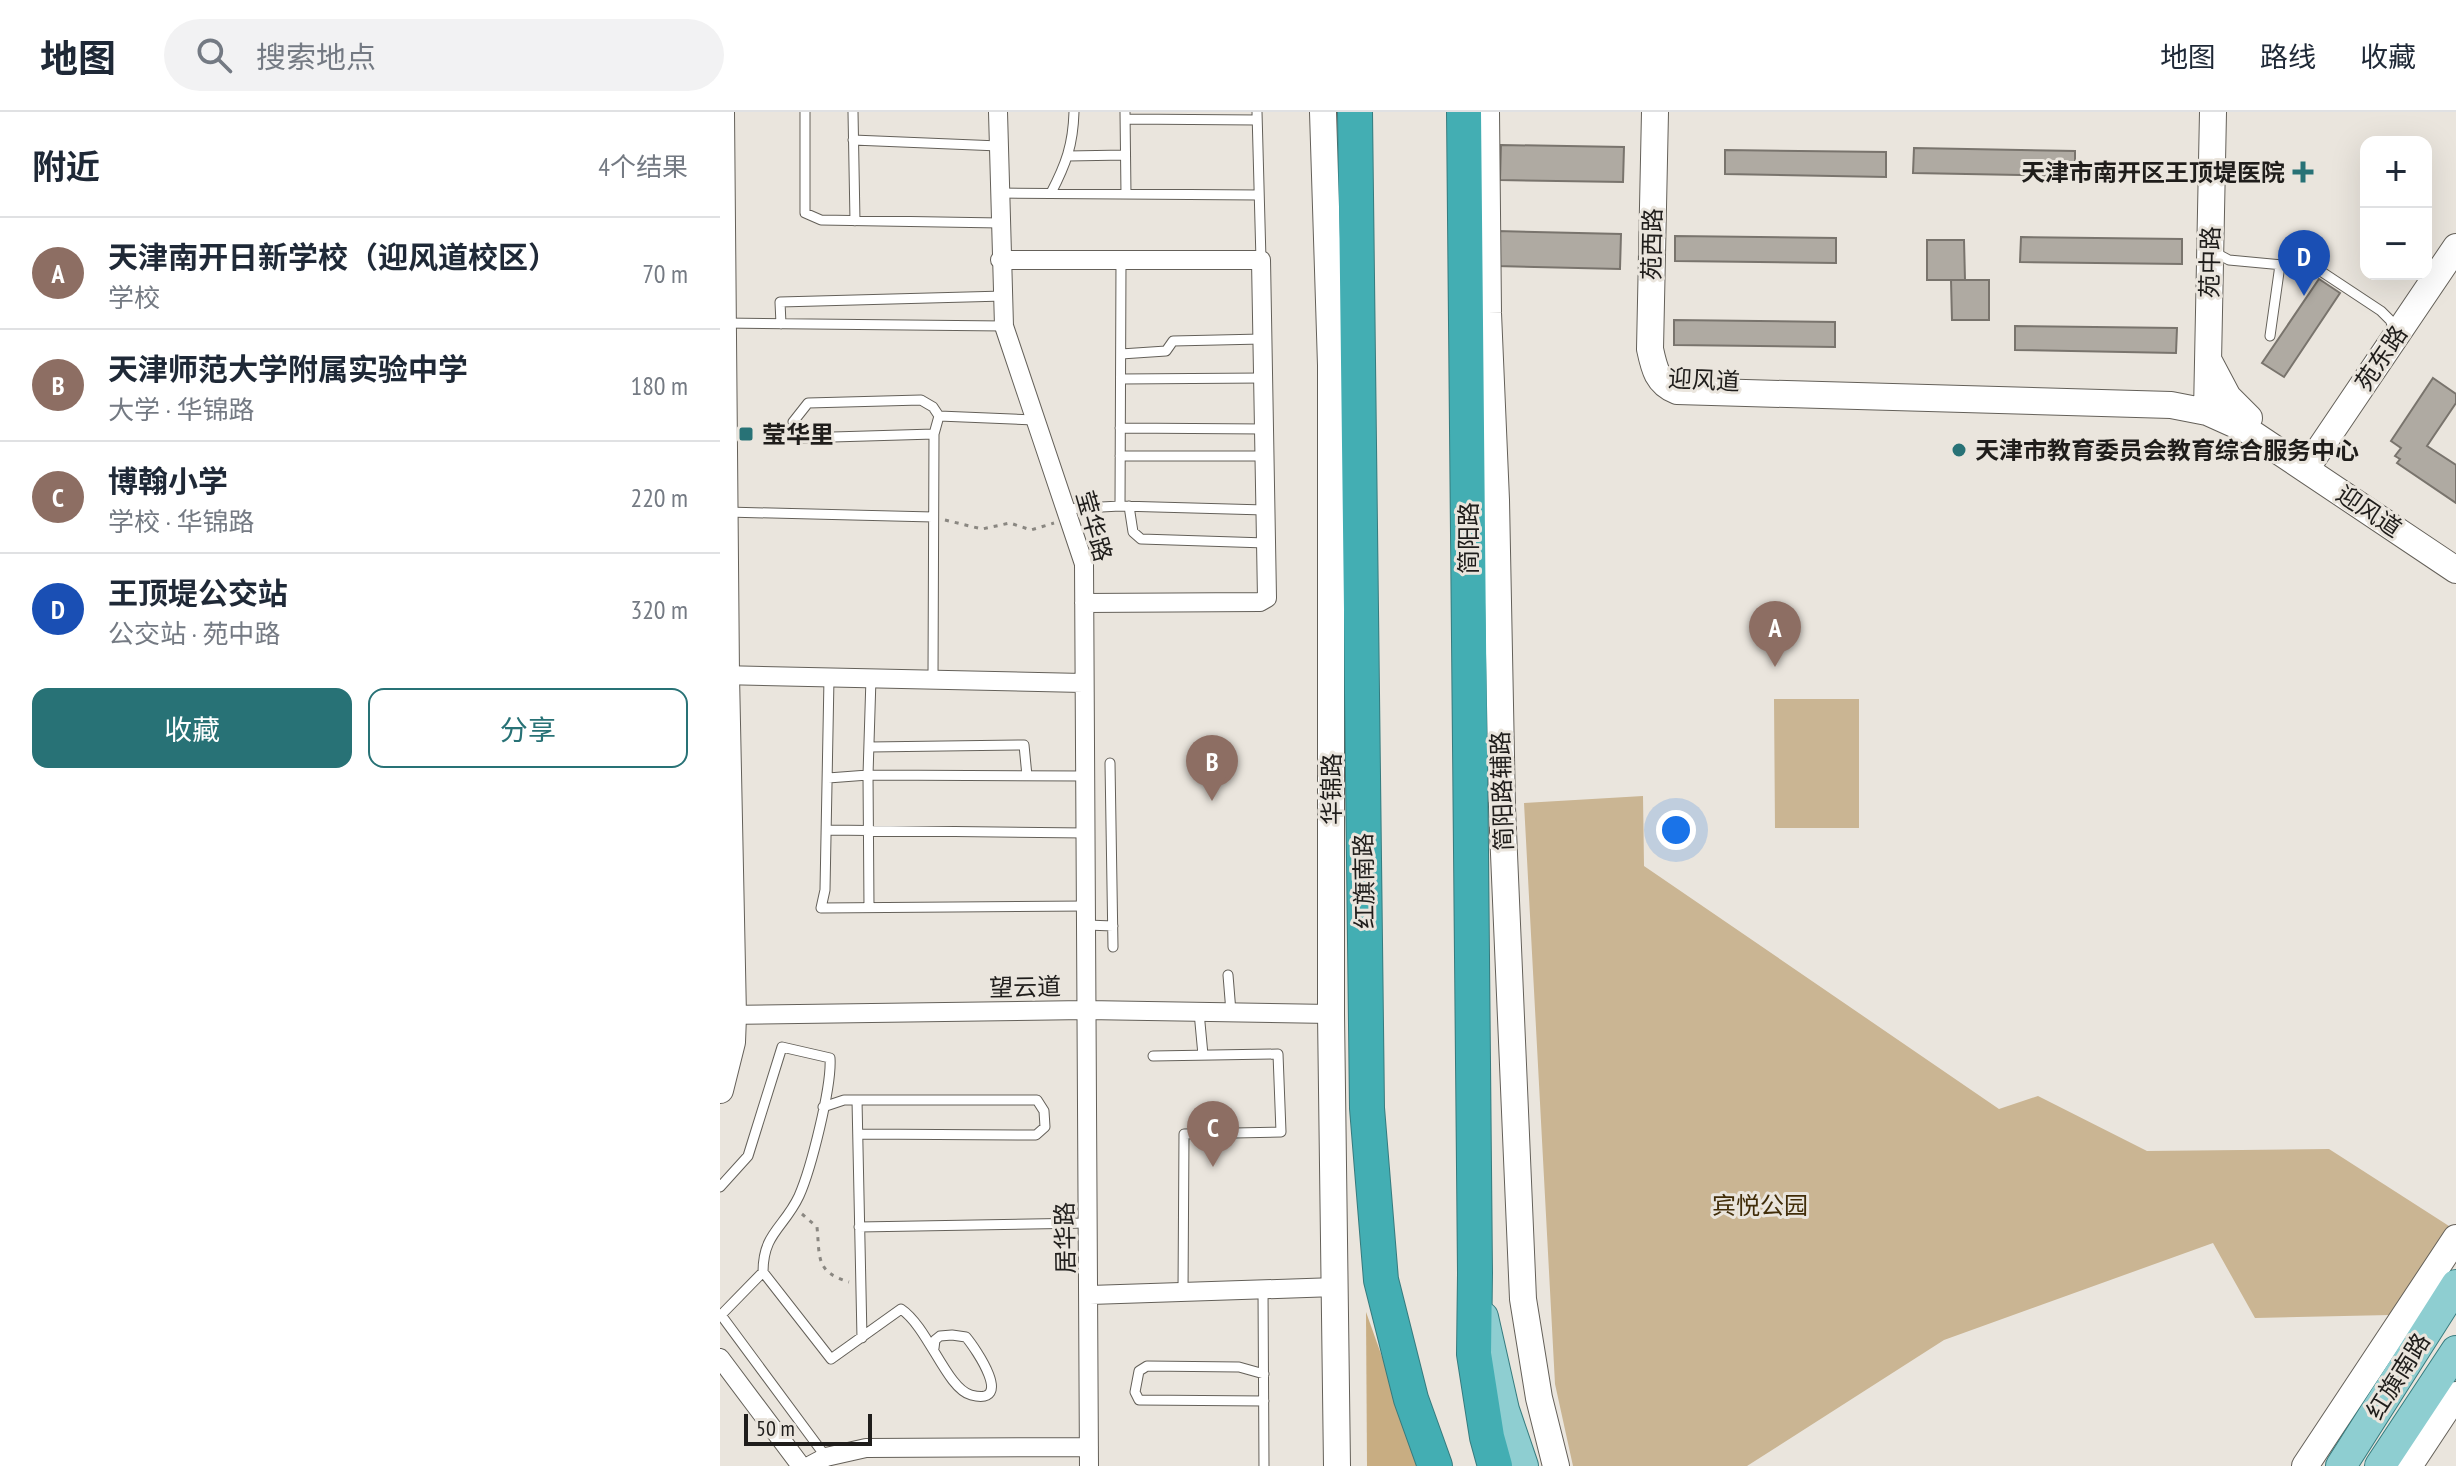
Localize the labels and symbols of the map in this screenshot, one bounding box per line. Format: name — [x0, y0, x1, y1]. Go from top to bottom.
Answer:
place label: 天津市南开区王顶堤医院 — [2021, 157, 2285, 188]
marker: 天津市南开区王顶堤医院 — [2292, 161, 2314, 183]
street label: 苑西路 — [1636, 208, 1668, 280]
street label: 苑中路 — [2194, 226, 2226, 298]
pin: D — [2278, 230, 2330, 296]
street label: 苑东路 — [2348, 319, 2414, 397]
street label: 迎风道 — [1667, 363, 1741, 397]
place label: 莹华里 — [762, 419, 834, 450]
marker: 莹华里 — [737, 425, 755, 443]
place label: 天津市教育委员会教育综合服务中心 — [1975, 435, 2359, 466]
marker: 天津市教育委员会教育综合服务中心 — [1950, 441, 1968, 459]
street label: 迎风道 — [2330, 478, 2408, 544]
street label: 莹华路 — [1069, 487, 1119, 565]
street label: 简阳路 — [1453, 502, 1484, 574]
pin: A — [1749, 601, 1801, 667]
street label: 简阳路辅路 — [1484, 730, 1520, 852]
pin: B — [1186, 735, 1238, 801]
street label: 华锦路 — [1316, 753, 1347, 825]
your location — [1656, 810, 1696, 850]
street label: 红旗南路 — [1348, 833, 1380, 929]
street label: 望云道 — [989, 971, 1061, 1003]
pin: C — [1187, 1101, 1239, 1167]
park label: 宾悦公园 — [1712, 1190, 1808, 1221]
street label: 居华路 — [1049, 1202, 1081, 1274]
street label: 红旗南路 — [2359, 1327, 2437, 1425]
scale bar — [744, 1410, 872, 1446]

